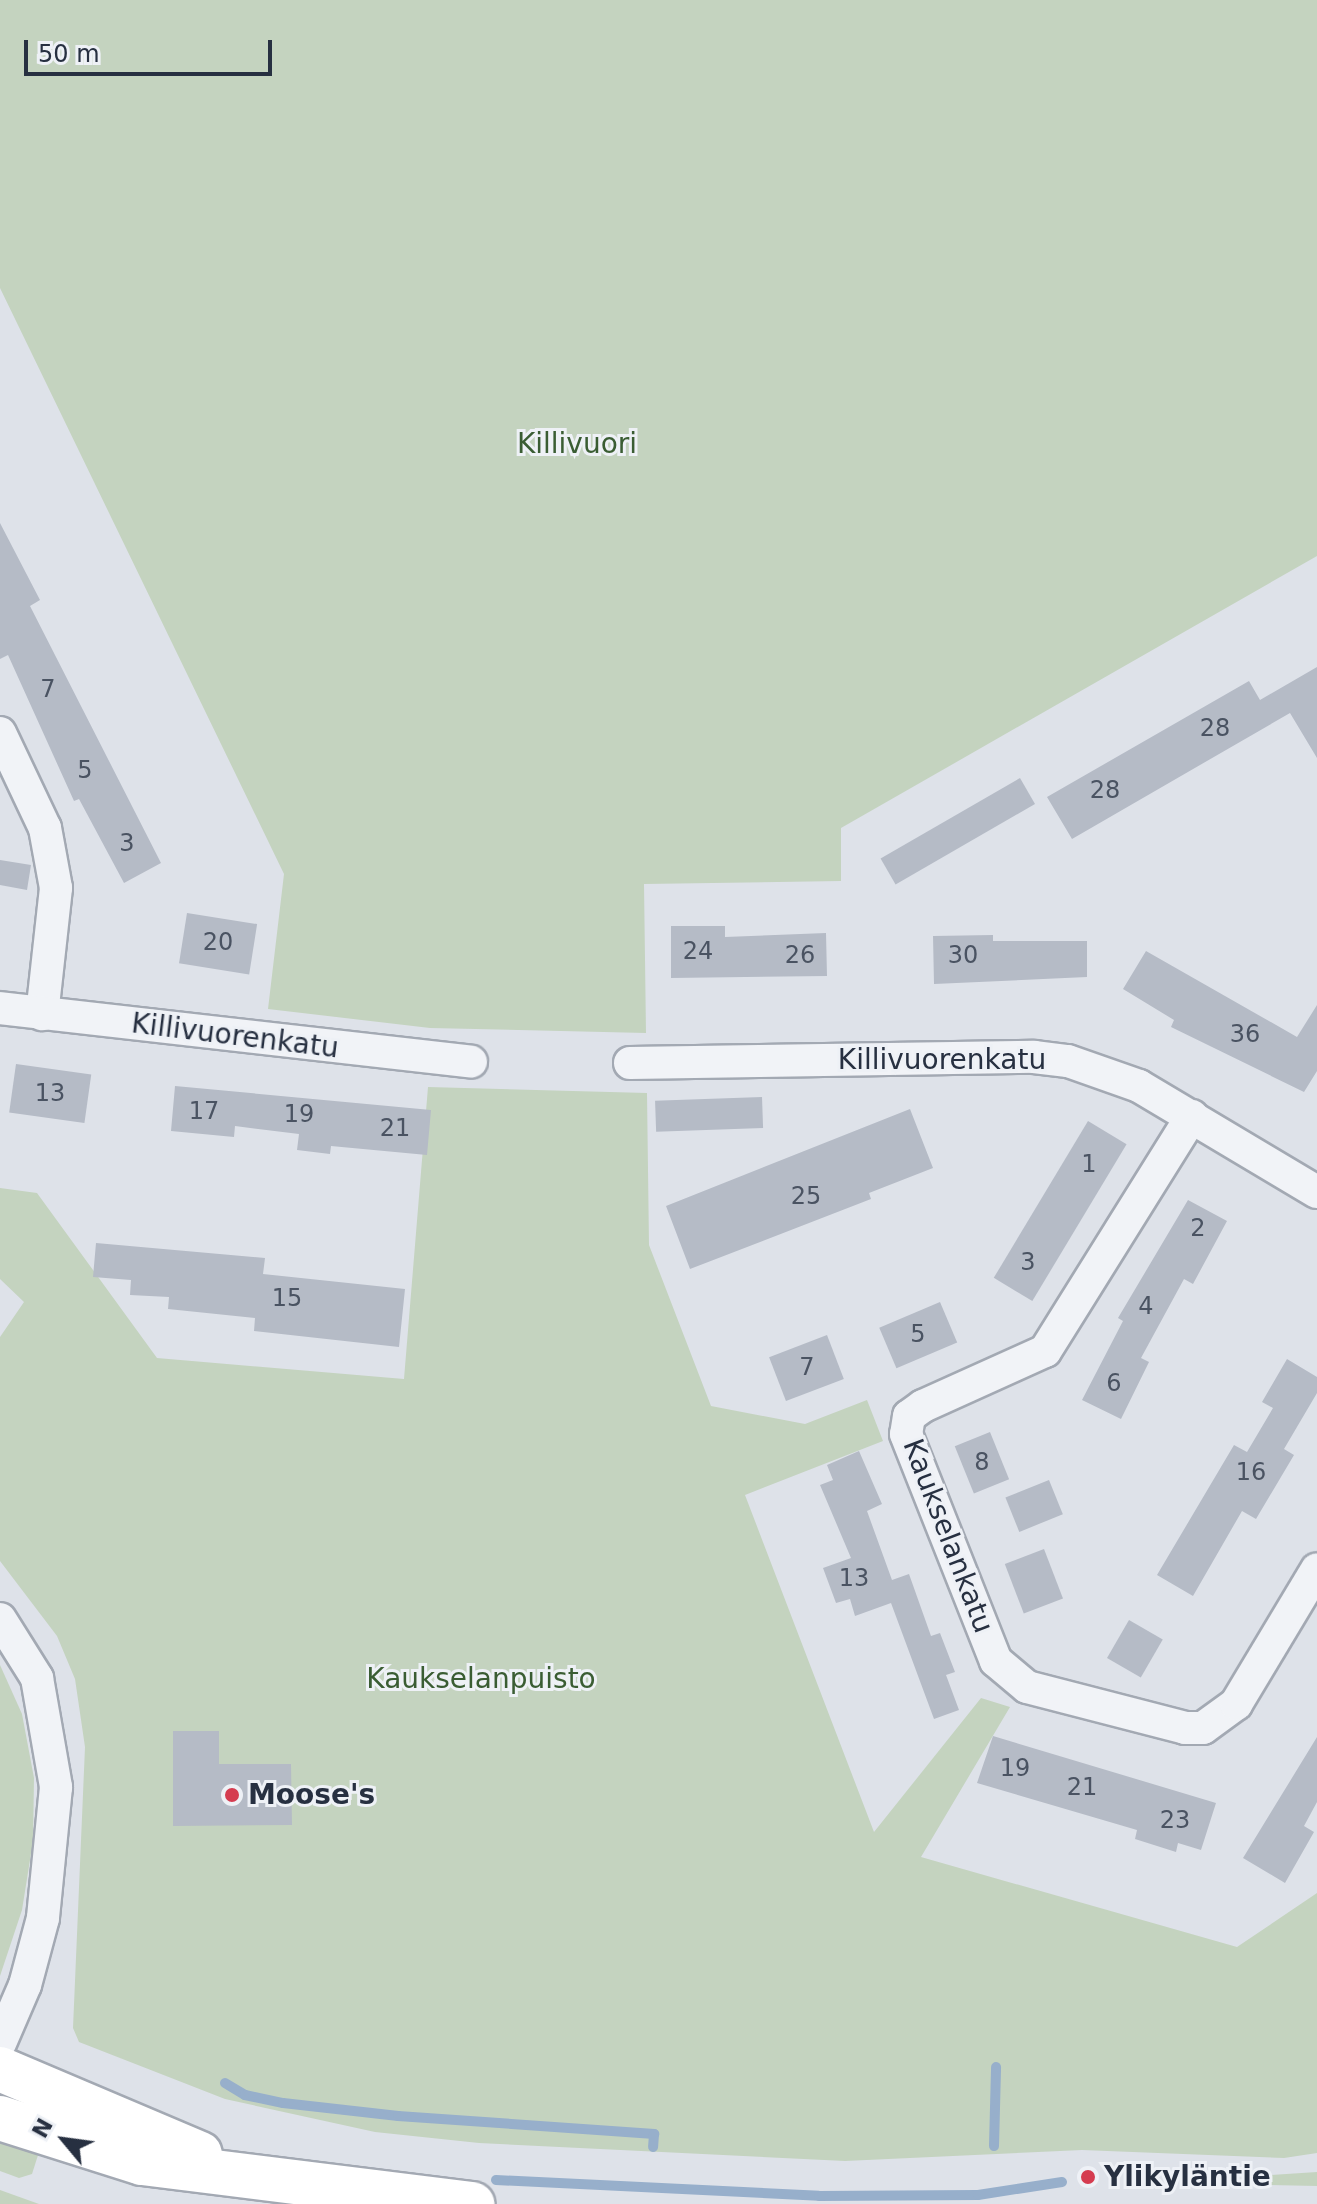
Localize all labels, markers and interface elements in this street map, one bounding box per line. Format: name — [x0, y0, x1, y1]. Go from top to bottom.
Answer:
scale bar — [28, 24, 276, 74]
text: 50 m — [38, 40, 100, 68]
park label: Killivuori — [517, 427, 637, 461]
house number: 7 — [40, 676, 56, 704]
house number: 28 — [1200, 715, 1230, 743]
house number: 5 — [77, 757, 93, 785]
house number: 28 — [1090, 777, 1120, 805]
house number: 3 — [119, 830, 135, 858]
house number: 20 — [203, 929, 233, 957]
house number: 24 — [683, 938, 713, 966]
house number: 26 — [785, 942, 815, 970]
house number: 30 — [948, 942, 978, 970]
street label: Killivuorenkatu — [130, 1007, 340, 1065]
house number: 36 — [1230, 1021, 1260, 1049]
street label: Killivuorenkatu — [838, 1043, 1046, 1077]
house number: 13 — [35, 1080, 65, 1108]
house number: 17 — [189, 1098, 219, 1126]
house number: 19 — [284, 1101, 314, 1129]
house number: 21 — [380, 1115, 410, 1143]
house number: 1 — [1081, 1151, 1097, 1179]
house number: 25 — [791, 1183, 821, 1211]
house number: 2 — [1190, 1215, 1206, 1243]
house number: 3 — [1020, 1249, 1036, 1277]
house number: 15 — [272, 1285, 302, 1313]
house number: 4 — [1138, 1293, 1154, 1321]
house number: 5 — [910, 1321, 926, 1349]
house number: 7 — [799, 1354, 815, 1382]
house number: 6 — [1106, 1370, 1122, 1398]
street label: Kaukselankatu — [896, 1434, 1000, 1638]
house number: 8 — [974, 1449, 990, 1477]
house number: 16 — [1236, 1459, 1266, 1487]
house number: 13 — [839, 1565, 869, 1593]
park label: Kaukselanpuisto — [366, 1662, 596, 1696]
house number: 19 — [1000, 1755, 1030, 1783]
house number: 21 — [1067, 1774, 1097, 1802]
place label: Moose's — [248, 1778, 375, 1812]
marker: Moose's — [223, 1786, 241, 1804]
house number: 23 — [1160, 1807, 1190, 1835]
north arrow — [24, 2100, 104, 2180]
text: N — [27, 2114, 58, 2142]
place label: Ylikyläntie — [1104, 2160, 1271, 2194]
marker: Ylikyläntie — [1079, 2168, 1097, 2186]

